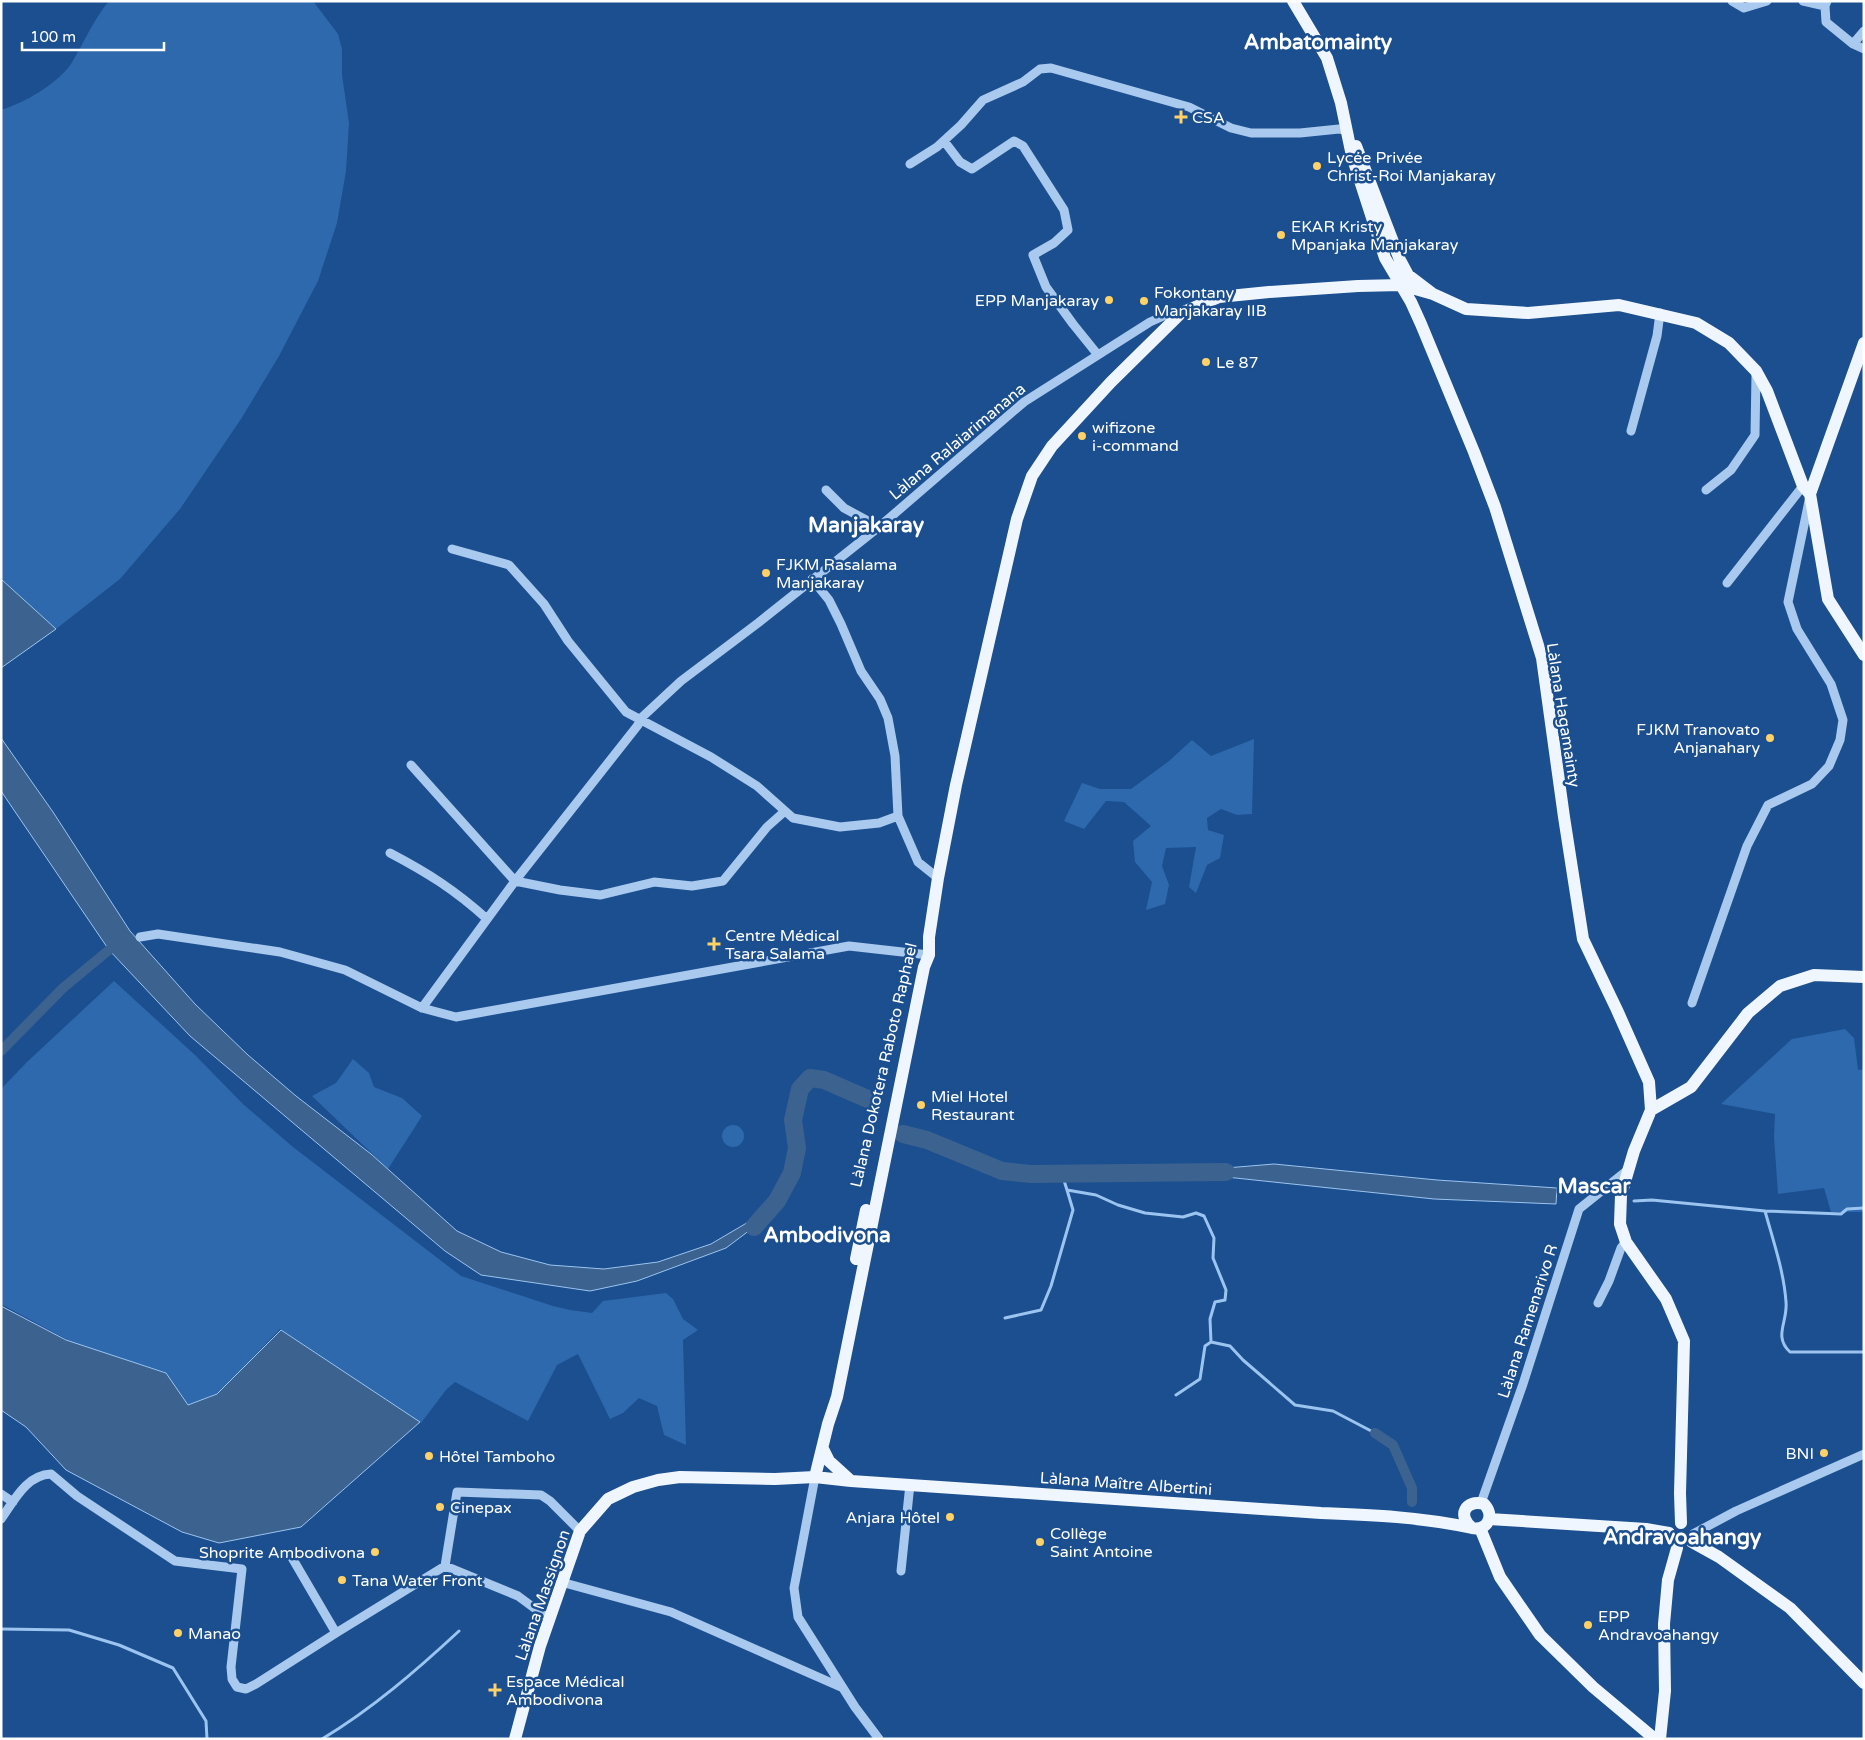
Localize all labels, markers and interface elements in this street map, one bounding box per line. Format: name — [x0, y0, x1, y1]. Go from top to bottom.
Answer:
scale bar — [22, 20, 165, 52]
text: 100 m — [30, 28, 76, 46]
district label: Ambatomainty — [1244, 30, 1393, 55]
place label: CSA — [1192, 108, 1225, 128]
marker: CSA — [1174, 110, 1188, 124]
place label: Lycée Privée Christ-Roi Manjakaray — [1327, 148, 1496, 186]
marker: Lycée Privée Christ-Roi Manjakaray — [1311, 160, 1323, 172]
place label: EKAR Kristy Mpanjaka Manjakaray — [1291, 217, 1459, 255]
marker: EKAR Kristy Mpanjaka Manjakaray — [1275, 229, 1287, 241]
place label: Fokontany Manjakaray IIB — [1154, 283, 1267, 321]
place label: EPP Manjakaray — [975, 291, 1099, 311]
marker: EPP Manjakaray — [1103, 294, 1115, 306]
marker: Fokontany Manjakaray IIB — [1138, 295, 1150, 307]
place label: Le 87 — [1216, 353, 1259, 373]
marker: Le 87 — [1200, 356, 1212, 368]
street label: Làlana Ralaiarimanana — [885, 379, 1030, 505]
place label: wifizone i-command — [1092, 418, 1179, 456]
marker: wifizone i-command — [1076, 430, 1088, 442]
district label: Manjakaray — [808, 513, 925, 538]
place label: FJKM Rasalama Manjakaray — [776, 555, 897, 593]
marker: FJKM Rasalama Manjakaray — [760, 567, 772, 579]
street label: Làlana Hagamainty — [1542, 641, 1584, 789]
place label: FJKM Tranovato Anjanahary — [1636, 720, 1760, 758]
marker: FJKM Tranovato Anjanahary — [1764, 732, 1776, 744]
place label: Centre Médical Tsara Salama — [725, 926, 840, 964]
marker: Centre Médical Tsara Salama — [707, 937, 721, 951]
street label: Làlana Dokotera Raboto Raphael — [846, 941, 922, 1189]
place label: Miel Hotel Restaurant — [931, 1087, 1015, 1125]
marker: Miel Hotel Restaurant — [915, 1099, 927, 1111]
district label: Mascar — [1557, 1174, 1632, 1199]
district label: Ambodivona — [763, 1223, 891, 1248]
street label: Làlana Ramenarivo R — [1494, 1242, 1562, 1401]
place label: BNI — [1786, 1444, 1814, 1464]
place label: Hôtel Tamboho — [439, 1447, 555, 1467]
marker: BNI — [1818, 1447, 1830, 1459]
marker: Hôtel Tamboho — [423, 1450, 435, 1462]
street label: Làlana Maître Albertini — [1039, 1468, 1213, 1500]
place label: Cinepax — [450, 1498, 512, 1518]
marker: Cinepax — [434, 1501, 446, 1513]
place label: Anjara Hôtel — [846, 1508, 940, 1528]
marker: Anjara Hôtel — [944, 1511, 956, 1523]
place label: Collège Saint Antoine — [1050, 1524, 1153, 1562]
district label: Andravoahangy — [1603, 1525, 1762, 1550]
street label: Làlana Massignon — [511, 1527, 575, 1663]
marker: Collège Saint Antoine — [1034, 1536, 1046, 1548]
place label: Shoprite Ambodivona — [199, 1543, 365, 1563]
marker: Shoprite Ambodivona — [369, 1546, 381, 1558]
place label: Tana Water Front — [352, 1571, 483, 1591]
marker: Tana Water Front — [336, 1574, 348, 1586]
place label: EPP Andravoahangy — [1598, 1607, 1719, 1645]
marker: EPP Andravoahangy — [1582, 1619, 1594, 1631]
place label: Manao — [188, 1624, 241, 1644]
marker: Manao — [172, 1627, 184, 1639]
place label: Espace Médical Ambodivona — [506, 1672, 624, 1710]
marker: Espace Médical Ambodivona — [488, 1683, 502, 1697]

